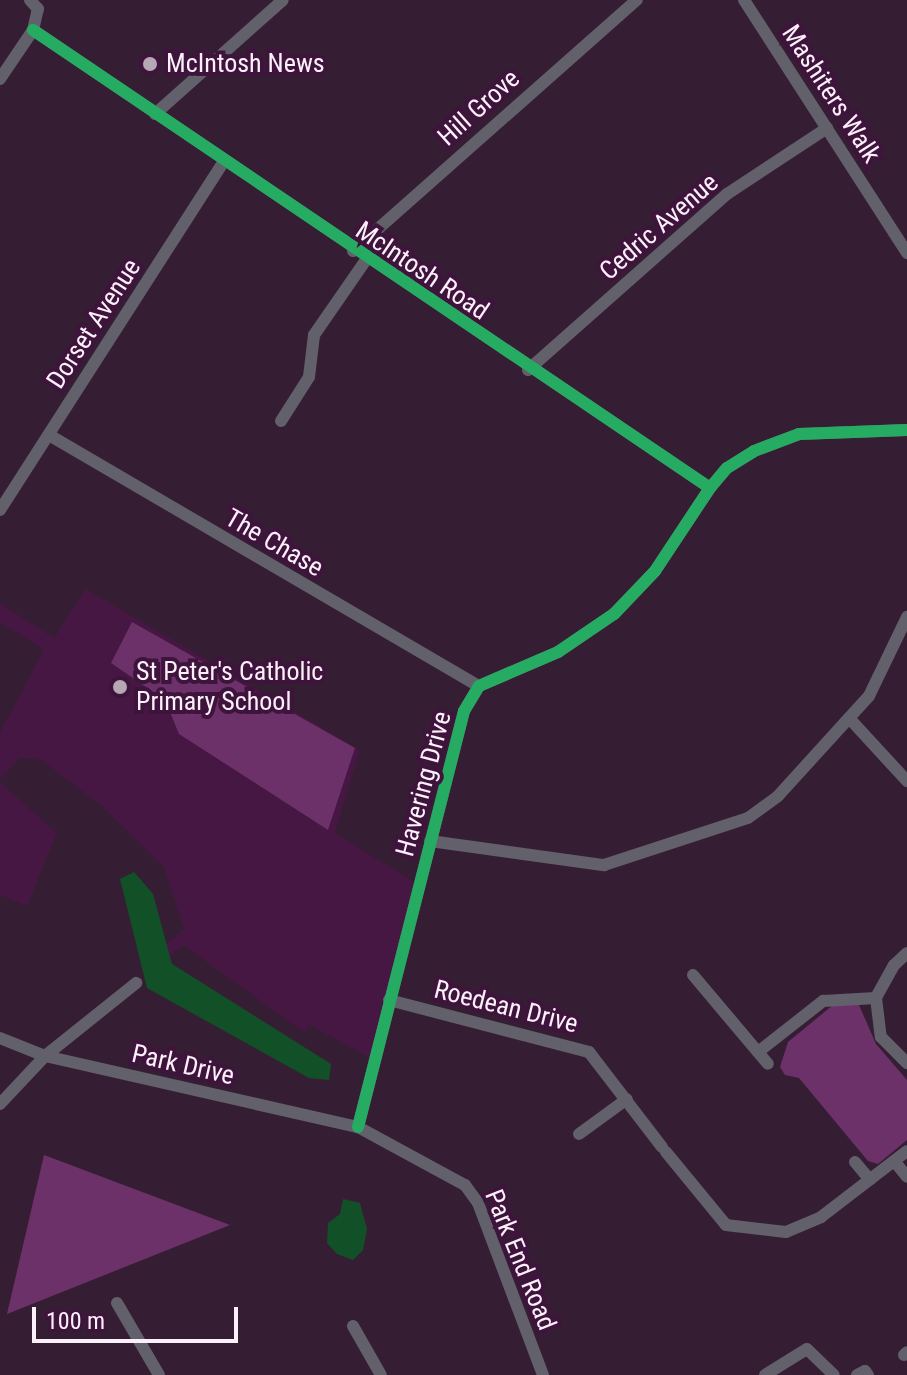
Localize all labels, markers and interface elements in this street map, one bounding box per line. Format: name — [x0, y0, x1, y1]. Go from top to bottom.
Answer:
street label: Mashiters Walk — [775, 19, 887, 169]
place label: McIntosh News — [166, 48, 325, 80]
marker: McIntosh News — [141, 55, 159, 73]
street label: Hill Grove — [432, 63, 526, 153]
street label: Cedric Avenue — [593, 167, 725, 287]
street label: McIntosh Road — [350, 215, 494, 327]
street label: Dorset Avenue — [41, 253, 147, 395]
street label: The Chase — [219, 502, 329, 584]
place label: St Peter's Catholic Primary School — [136, 656, 323, 718]
marker: St Peter's Catholic Primary School — [111, 678, 129, 696]
street label: Havering Drive — [390, 708, 458, 860]
street label: Roedean Drive — [431, 974, 581, 1040]
street label: Park Drive — [129, 1038, 237, 1092]
street label: Park End Road — [478, 1185, 562, 1335]
scale bar — [36, 1291, 242, 1341]
text: 100 m — [46, 1307, 105, 1335]

